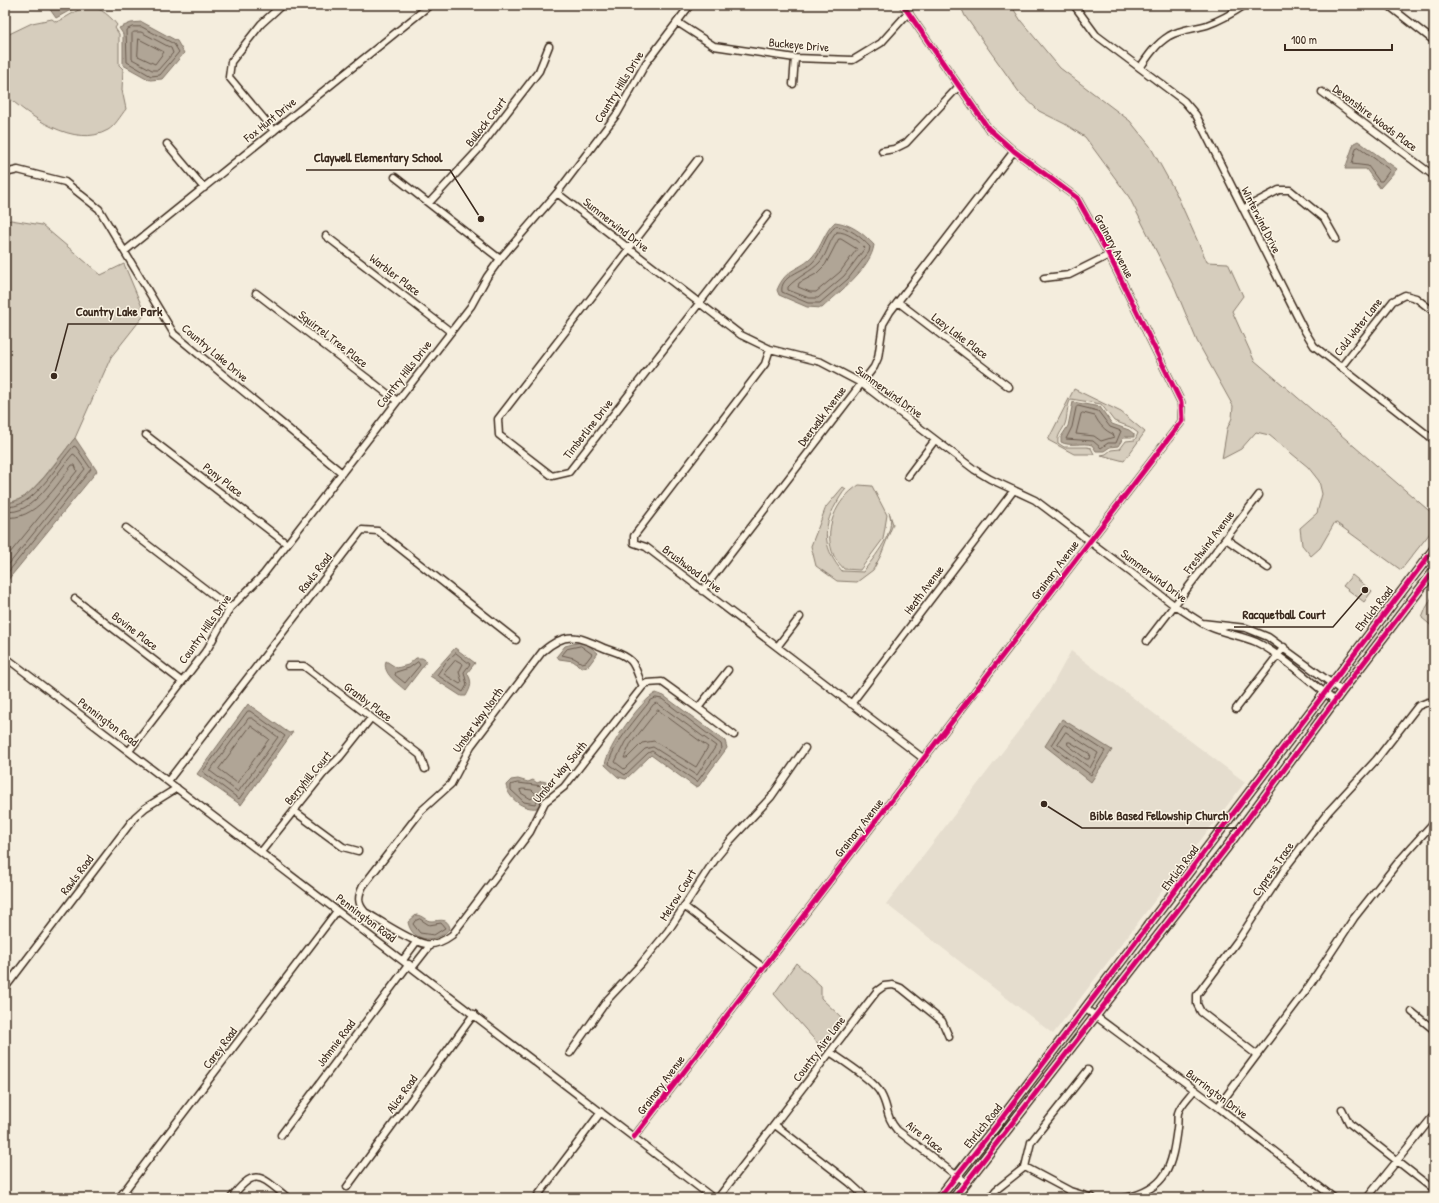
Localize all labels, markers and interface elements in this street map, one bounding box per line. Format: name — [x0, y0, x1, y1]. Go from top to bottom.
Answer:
scale bar — [1285, 26, 1392, 52]
text: 100 m — [1291, 31, 1317, 48]
street label: Buckeye Drive — [768, 33, 830, 56]
street label: Country Hills Drive — [590, 47, 648, 126]
street label: Devonshire Woods Place — [1329, 80, 1421, 155]
street label: Fox Hunt Drive — [239, 93, 300, 147]
street label: Bullock Court — [461, 93, 511, 150]
callout: Claywell Elementary School — [306, 145, 450, 170]
text: Claywell Elementary School — [314, 148, 443, 167]
street label: Winterwind Drive — [1237, 184, 1286, 256]
street label: Summerwind Drive — [580, 193, 653, 256]
street label: Grainary Avenue — [1090, 211, 1139, 281]
street label: Warbler Place — [366, 250, 425, 300]
street label: Cold Water Lane — [1329, 294, 1386, 359]
callout: Country Lake Park — [68, 299, 170, 324]
text: Country Lake Park — [76, 302, 163, 321]
street label: Squirrel Tree Place — [295, 306, 372, 371]
street label: Lazy Lake Place — [928, 309, 992, 363]
street label: Country Lake Drive — [178, 320, 253, 386]
street label: Country Hills Drive — [372, 336, 436, 411]
street label: Summerwind Drive — [852, 361, 927, 422]
street label: Deerwalk Avenue — [793, 382, 850, 449]
street label: Timberline Drive — [559, 395, 617, 462]
street label: Pony Place — [200, 458, 247, 501]
street label: Freshwind Avenue — [1179, 506, 1238, 578]
street label: Grainary Avenue — [1027, 536, 1083, 603]
street label: Brushwood Drive — [659, 541, 726, 597]
street label: Summerwind Drive — [1117, 545, 1191, 607]
street label: Rawls Road — [294, 549, 336, 596]
street label: Heath Avenue — [900, 561, 948, 618]
street label: Ehrlich Road — [1351, 582, 1397, 635]
street label: Country Hills Drive — [174, 590, 235, 667]
callout: Racquetball Court — [1234, 602, 1333, 627]
text: Racquetball Court — [1243, 605, 1326, 624]
street label: Bovine Place — [109, 607, 162, 654]
street label: Granby Place — [341, 678, 396, 725]
street label: Umber Way North — [448, 684, 507, 756]
street label: Pennington Road — [75, 693, 142, 750]
street label: Umber Way South — [529, 737, 591, 806]
street label: Berryhill Court — [280, 746, 336, 808]
street label: Grainary Avenue — [830, 794, 887, 861]
callout: Bible Based Fellowship Church — [1082, 803, 1237, 828]
text: Bible Based Fellowship Church — [1090, 806, 1229, 825]
street label: Cypress Trace — [1248, 838, 1298, 899]
street label: Ehrlich Road — [1157, 841, 1203, 894]
street label: Rawls Road — [56, 851, 97, 898]
street label: Melrow Court — [655, 865, 701, 924]
street label: Pennington Road — [333, 889, 400, 946]
street label: Country Aire Lane — [788, 1012, 849, 1085]
street label: Johnnie Road — [312, 1015, 359, 1070]
street label: Carey Road — [198, 1023, 241, 1072]
street label: Grainary Avenue — [633, 1051, 689, 1118]
street label: Burrington Drive — [1183, 1065, 1252, 1123]
street label: Alice Road — [382, 1071, 421, 1116]
street label: Ehrlich Road — [959, 1100, 1006, 1152]
street label: Aire Place — [903, 1116, 948, 1157]

